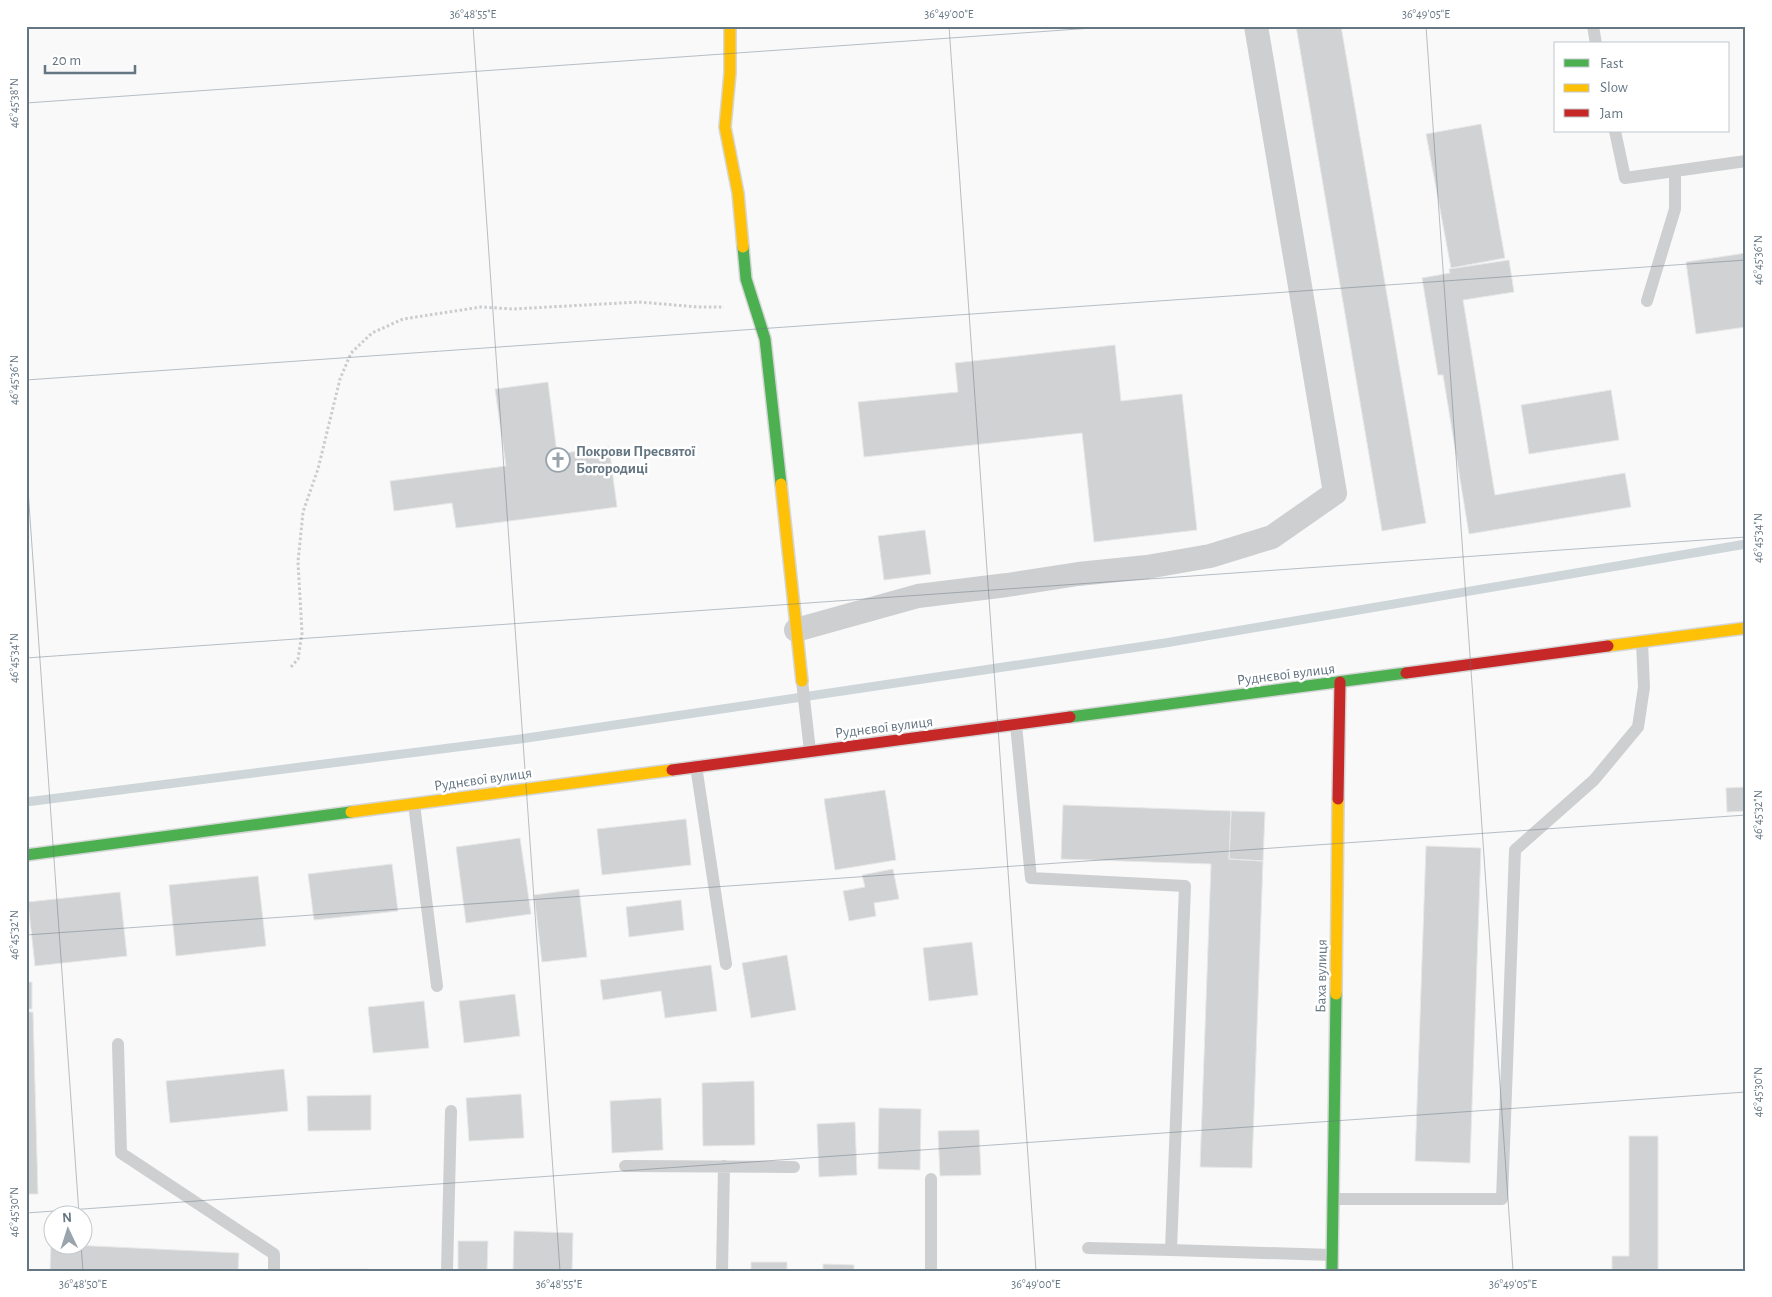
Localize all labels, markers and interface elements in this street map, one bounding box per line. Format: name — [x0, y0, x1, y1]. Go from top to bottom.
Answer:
text: 36°48'55"E — [450, 8, 497, 20]
text: 36°49'00"E — [924, 8, 974, 20]
text: 36°49'05"E — [1402, 8, 1450, 20]
scale bar — [45, 42, 135, 74]
legend — [1554, 42, 1730, 132]
text: 20 m — [52, 53, 81, 68]
text: Fast — [1600, 56, 1624, 71]
text: 46°45'38"N — [8, 78, 20, 128]
text: Slow — [1600, 80, 1628, 95]
text: Jam — [1600, 106, 1623, 121]
text: 46°45'36"N — [1752, 235, 1764, 285]
text: 46°45'36"N — [8, 355, 20, 405]
place label: Покрови Пресвятої Богородиці — [576, 444, 696, 476]
church icon: Покрови Пресвятої Богородиці — [545, 447, 571, 473]
text: 46°45'34"N — [1752, 513, 1764, 563]
text: 46°45'34"N — [8, 633, 20, 683]
street label: Руднєвої вулиця — [1236, 661, 1336, 688]
street label: Руднєвої вулиця — [834, 714, 934, 741]
street label: Руднєвої вулиця — [433, 765, 533, 794]
text: 46°45'32"N — [1752, 790, 1764, 840]
text: 46°45'32"N — [8, 910, 20, 960]
street label: Баха вулиця — [1313, 939, 1330, 1013]
text: 46°45'30"N — [1752, 1067, 1764, 1117]
text: 46°45'30"N — [8, 1187, 20, 1237]
north arrow — [42, 1204, 92, 1254]
text: N — [62, 1211, 73, 1225]
text: 36°48'50"E — [59, 1278, 107, 1290]
text: 36°48'55"E — [536, 1278, 583, 1290]
text: 36°49'00"E — [1011, 1278, 1061, 1290]
text: 36°49'05"E — [1489, 1278, 1537, 1290]

